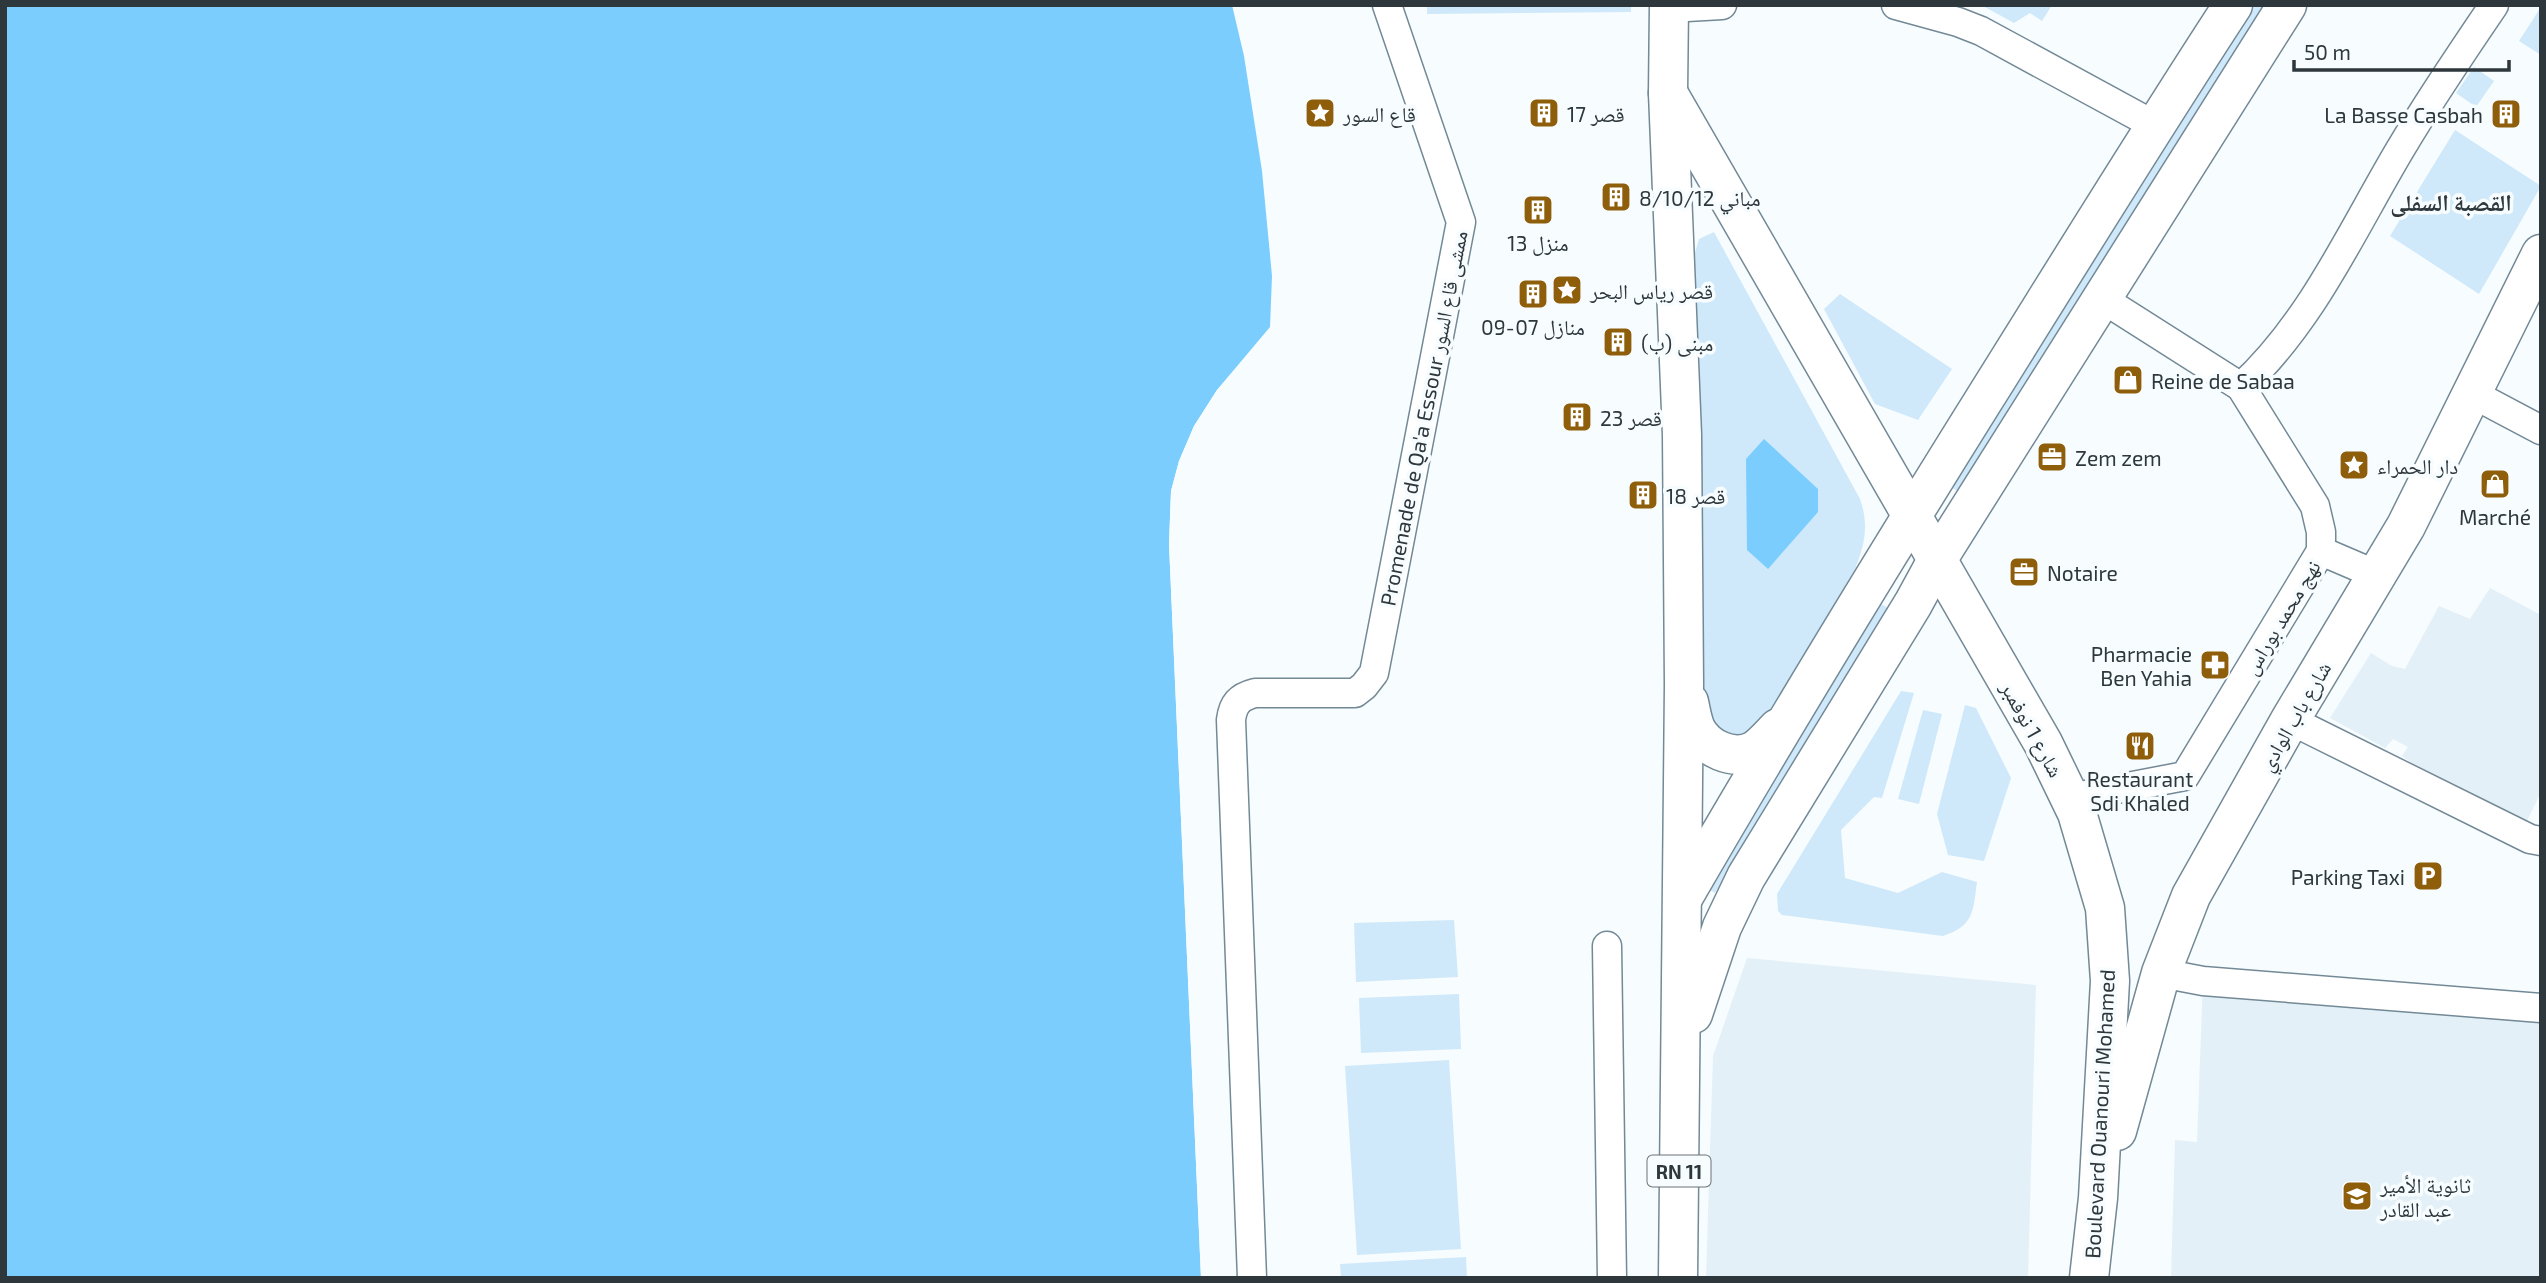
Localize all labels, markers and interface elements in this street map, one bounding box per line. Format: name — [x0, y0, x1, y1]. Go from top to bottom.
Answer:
scale bar — [2294, 28, 2509, 72]
text: 50 m — [2304, 39, 2351, 64]
place icon: قاع السور — [1303, 96, 1337, 130]
building icon: قصر 17 — [1527, 96, 1561, 130]
building icon: La Basse Casbah — [2489, 97, 2523, 131]
place label: قاع السور — [1342, 101, 1416, 128]
place label: قصر 17 — [1567, 101, 1624, 126]
place label: La Basse Casbah — [2324, 102, 2483, 127]
building icon: مباني 8/10/12 — [1599, 180, 1633, 214]
place label: مباني 8/10/12 — [1639, 185, 1761, 215]
district label: القصبة السفلى — [2390, 188, 2512, 217]
building icon: منزل 13 — [1521, 193, 1555, 227]
street label: Promenade de Qa'a Essour ممشى قاع السور — [1374, 228, 1474, 608]
place label: منزل 13 — [1507, 230, 1569, 256]
place icon: قصر رياس البحر — [1550, 273, 1584, 307]
building icon: منازل 07-09 — [1516, 277, 1550, 311]
place label: قصر رياس البحر — [1589, 278, 1713, 305]
place label: منازل 07-09 — [1481, 314, 1585, 340]
building icon: مبنى (ب) — [1601, 325, 1635, 359]
place label: مبنى (ب) — [1641, 330, 1713, 357]
shop icon: Reine de Sabaa — [2111, 363, 2145, 397]
place label: Reine de Sabaa — [2151, 368, 2295, 393]
building icon: قصر 23 — [1560, 400, 1594, 434]
place label: قصر 23 — [1600, 405, 1662, 430]
office icon: Zem zem — [2035, 440, 2069, 474]
place label: Zem zem — [2075, 445, 2162, 470]
place icon: دار الحمراء — [2337, 448, 2371, 482]
place label: دار الحمراء — [2377, 453, 2458, 478]
shop icon: Marché — [2478, 467, 2512, 501]
building icon: قصر 18 — [1626, 478, 1660, 512]
place label: قصر 18 — [1666, 483, 1725, 508]
place label: Marché — [2459, 504, 2531, 529]
office icon: Notaire — [2007, 555, 2041, 589]
street label: نهج محمد بوراس — [2237, 555, 2327, 680]
place label: Notaire — [2047, 560, 2118, 585]
place label: Pharmacie Ben Yahia — [2091, 641, 2192, 690]
pharmacy icon: Pharmacie Ben Yahia — [2198, 648, 2232, 682]
street label: شارع باب الوادي — [2253, 657, 2340, 778]
street label: شارع 1 نوفمبر — [1994, 676, 2069, 782]
restaurant icon: Restaurant Sdi Khaled — [2123, 729, 2157, 763]
place label: Restaurant Sdi Khaled — [2087, 766, 2193, 815]
parking icon: Parking Taxi — [2411, 859, 2445, 893]
place label: Parking Taxi — [2291, 864, 2405, 889]
street label: Boulevard Ouanouri Mohamed — [2079, 969, 2119, 1259]
road number: RN 11 — [1648, 1156, 1710, 1186]
place label: ثانوية الأمير عبد القادر — [2379, 1172, 2471, 1221]
school or university icon: ثانوية الأمير عبد القادر — [2340, 1179, 2374, 1213]

